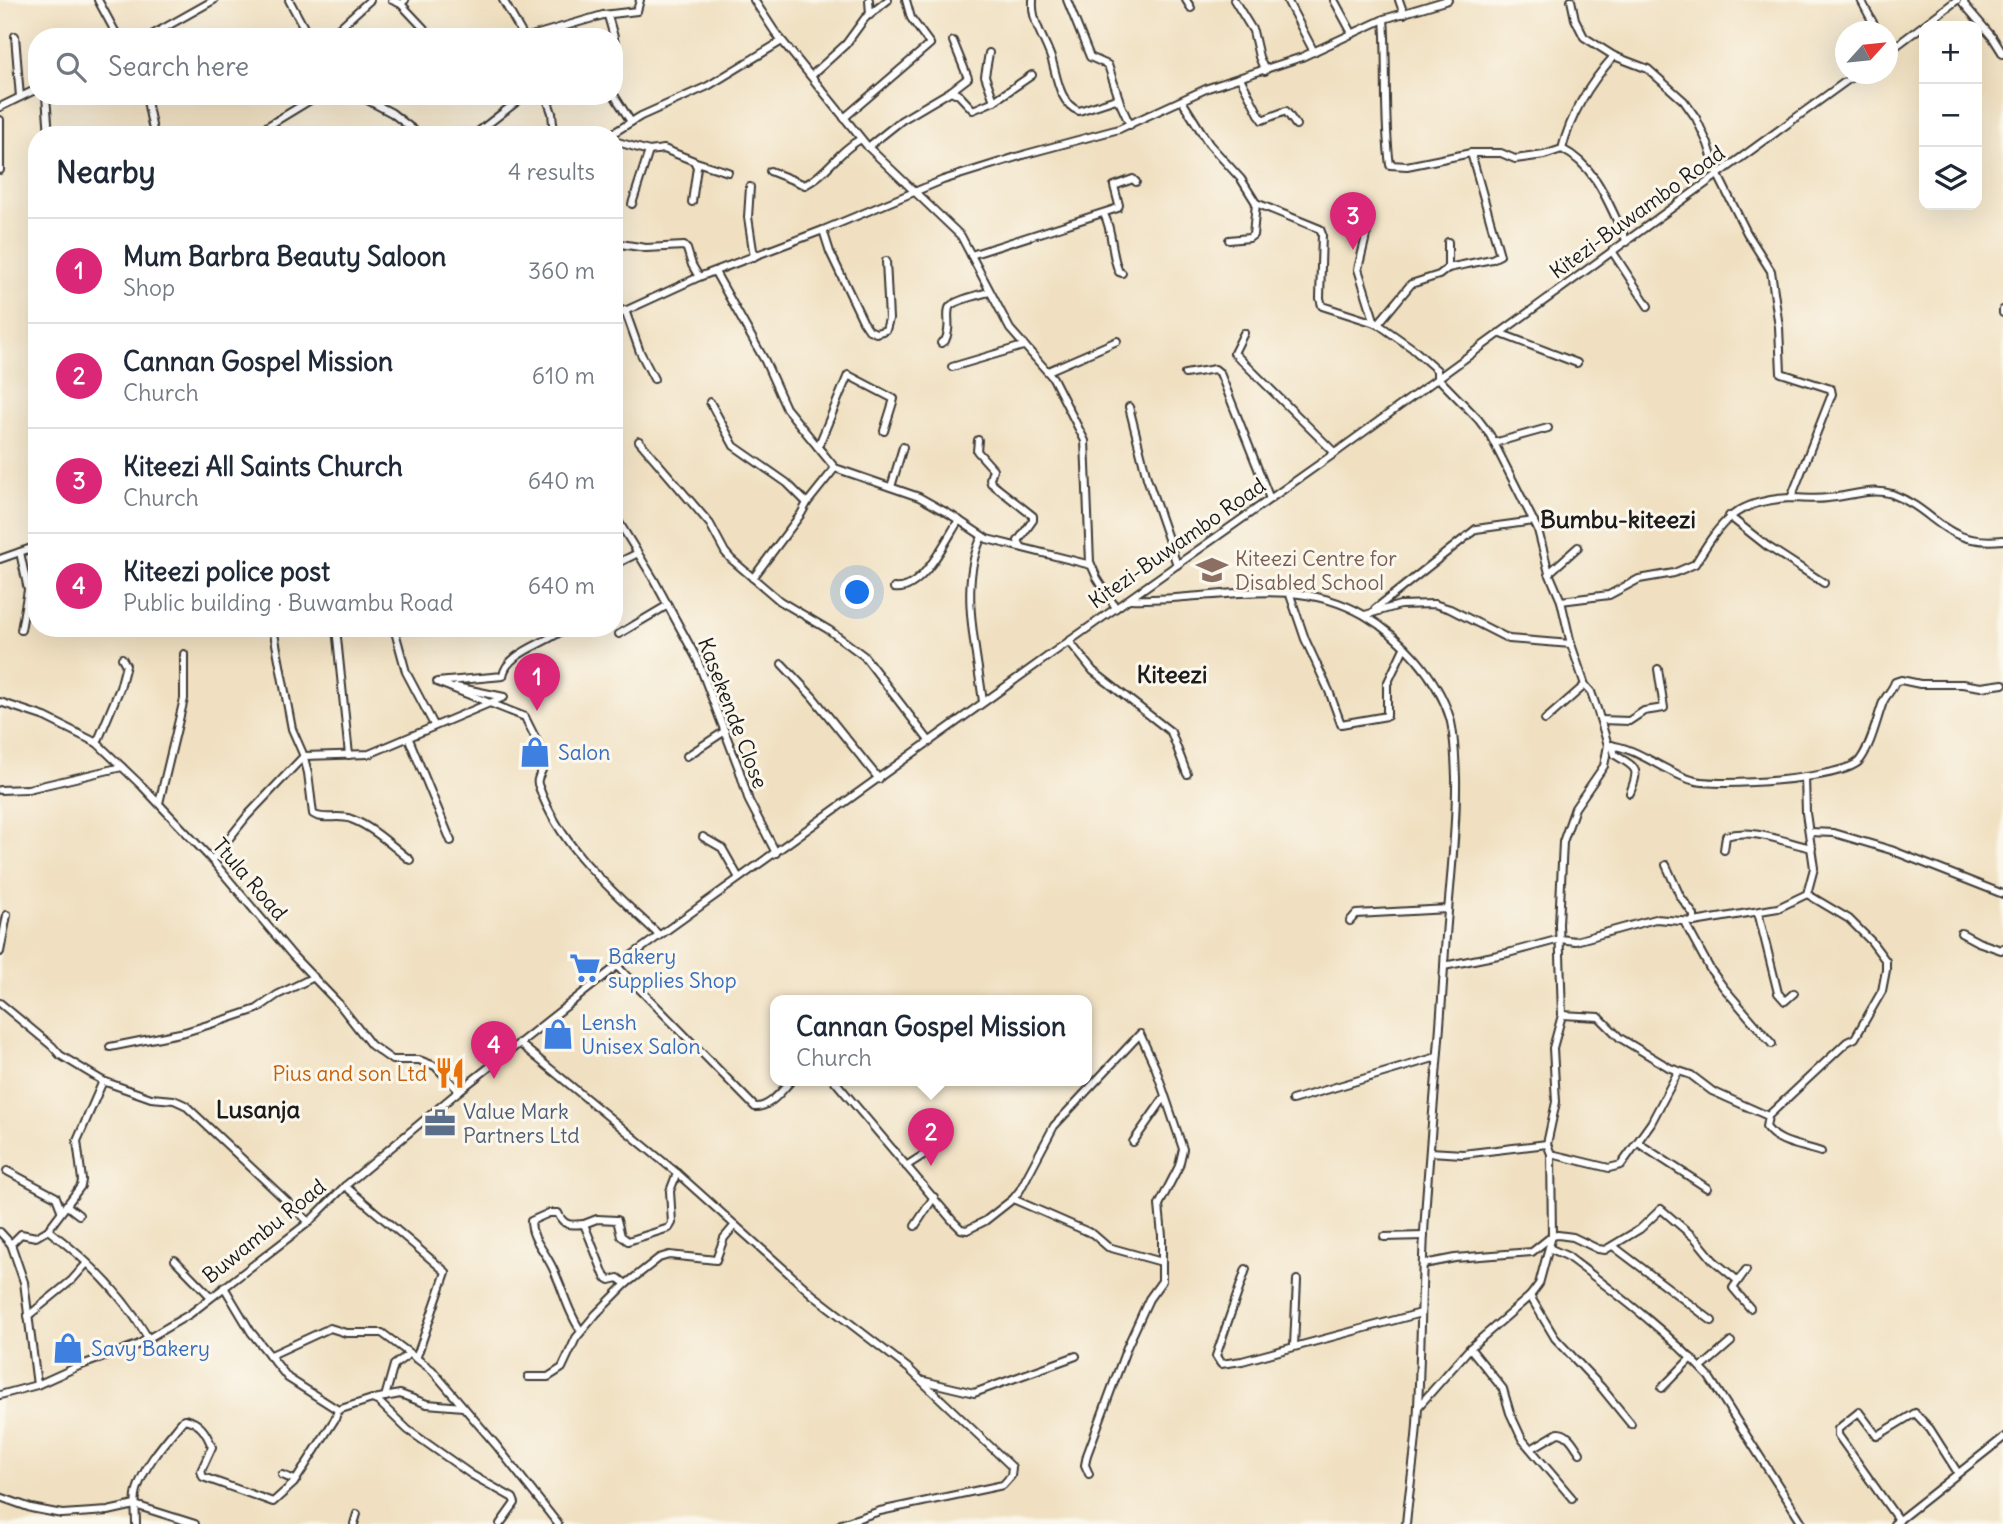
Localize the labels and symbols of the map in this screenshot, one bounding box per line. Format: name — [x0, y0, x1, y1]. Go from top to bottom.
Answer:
north arrow — [1835, 21, 1898, 84]
street label: Kitezi-Buwambo Road — [1544, 139, 1730, 285]
pin: 3 — [1330, 192, 1376, 250]
street label: Kitezi-Buwambo Road — [1083, 472, 1271, 614]
district label: Bumbu-kiteezi — [1540, 504, 1696, 534]
place label: Kiteezi Centre for Disabled School — [1235, 545, 1397, 596]
school or university icon: Kiteezi Centre for Disabled School — [1195, 553, 1229, 587]
your location — [840, 575, 874, 609]
street label: Kasekende Close — [692, 634, 774, 792]
pin: 1 — [514, 653, 560, 711]
district label: Kiteezi — [1137, 659, 1207, 689]
shop icon: Salon — [518, 735, 552, 769]
place label: Salon — [558, 739, 610, 766]
street label: Ttula Road — [207, 832, 293, 926]
place label: Bakery supplies Shop — [608, 943, 737, 994]
supermarket icon: Bakery supplies Shop — [568, 951, 602, 985]
place label: Lensh Unisex Salon — [581, 1009, 701, 1060]
shop icon: Lensh Unisex Salon — [541, 1017, 575, 1051]
pin: 4 — [471, 1021, 517, 1079]
restaurant icon: Pius and son Ltd — [433, 1056, 467, 1090]
place label: Pius and son Ltd — [272, 1060, 427, 1087]
district label: Lusanja — [216, 1094, 300, 1124]
place label: Value Mark Partners Ltd — [463, 1098, 580, 1149]
office icon: Value Mark Partners Ltd — [423, 1106, 457, 1140]
pin: 2 — [908, 1108, 954, 1166]
street label: Buwambu Road — [197, 1173, 331, 1289]
shop icon: Savy Bakery — [51, 1331, 85, 1365]
place label: Savy Bakery — [91, 1335, 210, 1362]

